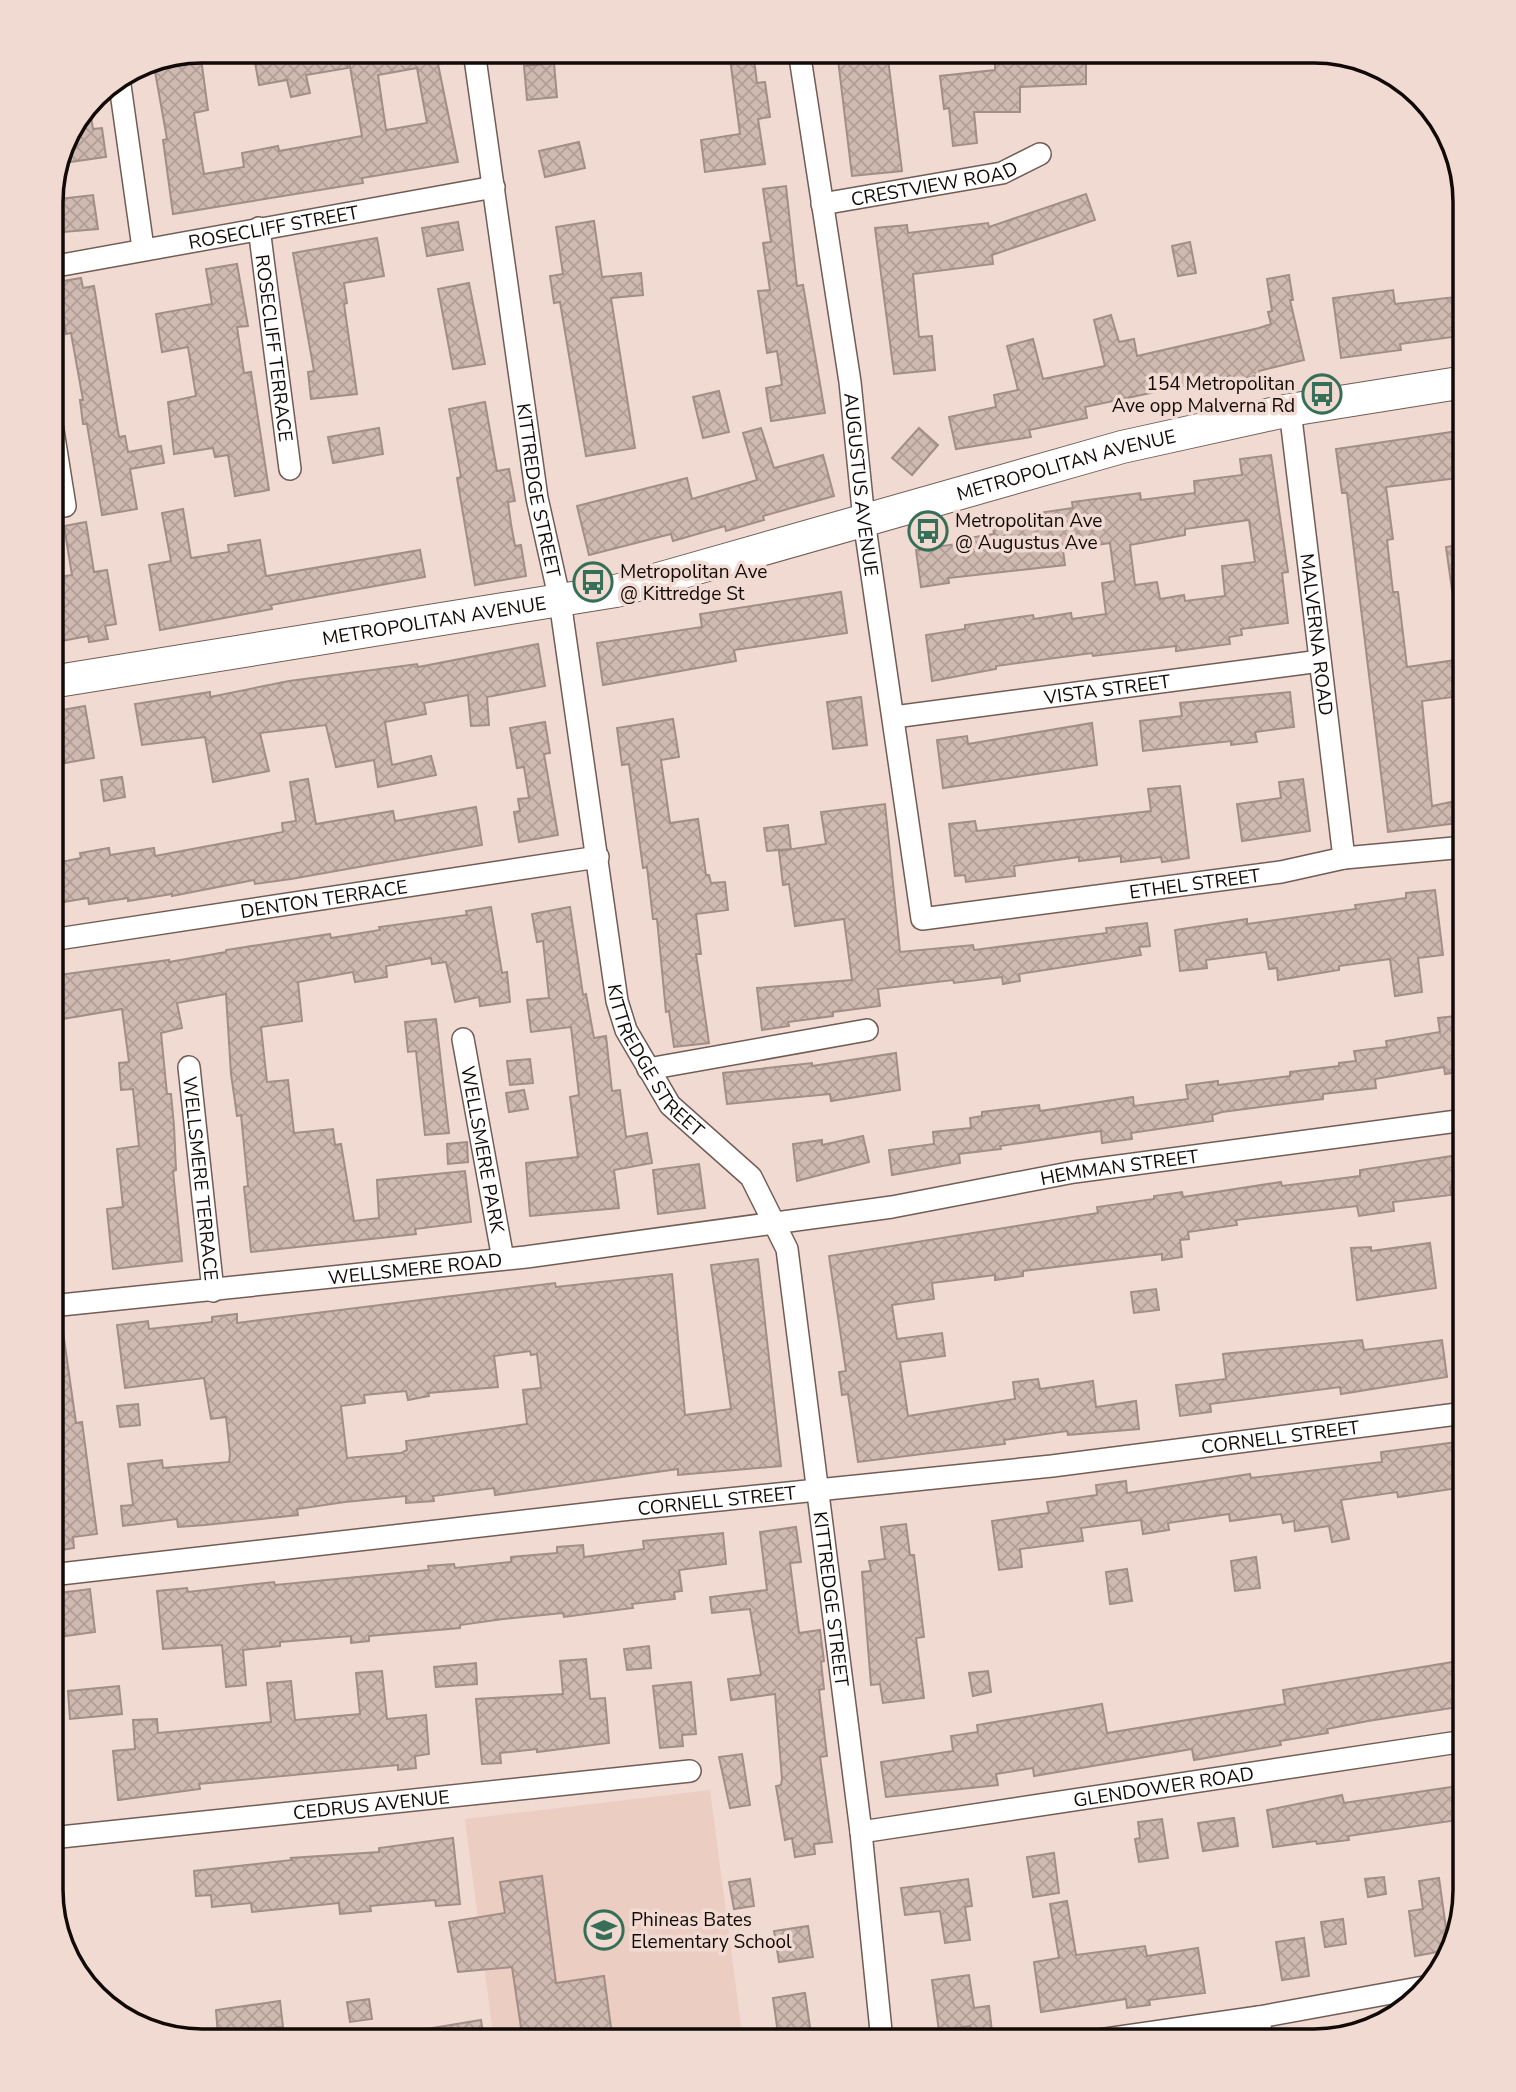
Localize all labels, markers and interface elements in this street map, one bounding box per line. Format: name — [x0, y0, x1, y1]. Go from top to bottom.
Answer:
street label: CRESTVIEW ROAD — [849, 155, 1023, 213]
street label: ROSECLIFF STREET — [186, 200, 361, 256]
street label: ROSECLIFF TERRACE — [249, 253, 298, 443]
place label: 154 Metropolitan Ave opp Malverna Rd — [1112, 371, 1295, 419]
bus stop icon: 154 Metropolitan Ave opp Malverna Rd — [1301, 373, 1343, 415]
street label: AUGUSTUS AVENUE — [837, 392, 884, 578]
street label: KITTREDGE STREET — [510, 402, 566, 580]
street label: METROPOLITAN AVENUE — [954, 424, 1178, 507]
place label: Metropolitan Ave @ Augustus Ave — [955, 508, 1102, 556]
bus stop icon: Metropolitan Ave @ Augustus Ave — [907, 510, 949, 552]
street label: MALVERNA ROAD — [1293, 552, 1339, 717]
place label: Metropolitan Ave @ Kittredge St — [620, 559, 767, 607]
bus stop icon: Metropolitan Ave @ Kittredge St — [572, 561, 614, 603]
street label: METROPOLITAN AVENUE — [320, 590, 548, 652]
street label: VISTA STREET — [1042, 669, 1173, 711]
street label: ETHEL STREET — [1128, 863, 1263, 906]
street label: DENTON TERRACE — [239, 874, 409, 925]
street label: KITTREDGE STREET — [601, 982, 710, 1144]
street label: WELLSMERE PARK — [454, 1064, 510, 1236]
street label: WELLSMERE TERRACE — [176, 1075, 224, 1282]
street label: HEMMAN STREET — [1038, 1143, 1201, 1192]
street label: WELLSMERE ROAD — [327, 1248, 504, 1291]
street label: CORNELL STREET — [1200, 1415, 1362, 1461]
street label: CORNELL STREET — [636, 1480, 798, 1522]
street label: KITTREDGE STREET — [806, 1510, 855, 1689]
street label: GLENDOWER ROAD — [1072, 1761, 1256, 1814]
street label: CEDRUS AVENUE — [292, 1784, 451, 1827]
place label: Phineas Bates Elementary School — [631, 1907, 792, 1955]
school or university icon: Phineas Bates Elementary School — [583, 1909, 625, 1951]

